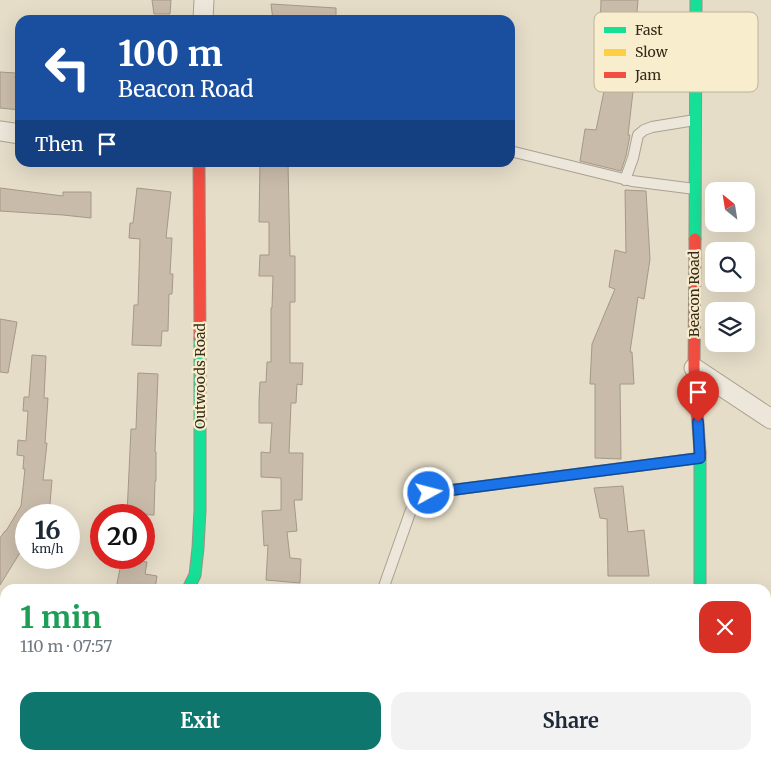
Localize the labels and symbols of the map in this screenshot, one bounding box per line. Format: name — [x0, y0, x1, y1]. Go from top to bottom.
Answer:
legend — [594, 12, 758, 92]
text: Fast — [635, 21, 663, 39]
text: Slow — [635, 43, 668, 61]
text: Jam — [634, 66, 661, 84]
north arrow — [705, 182, 755, 232]
street label: Beacon Road — [685, 250, 703, 337]
street label: Outwoods Road — [191, 322, 209, 429]
pin — [677, 371, 719, 422]
position arrow — [402, 466, 454, 518]
speed limit sign: 20 — [90, 504, 155, 569]

